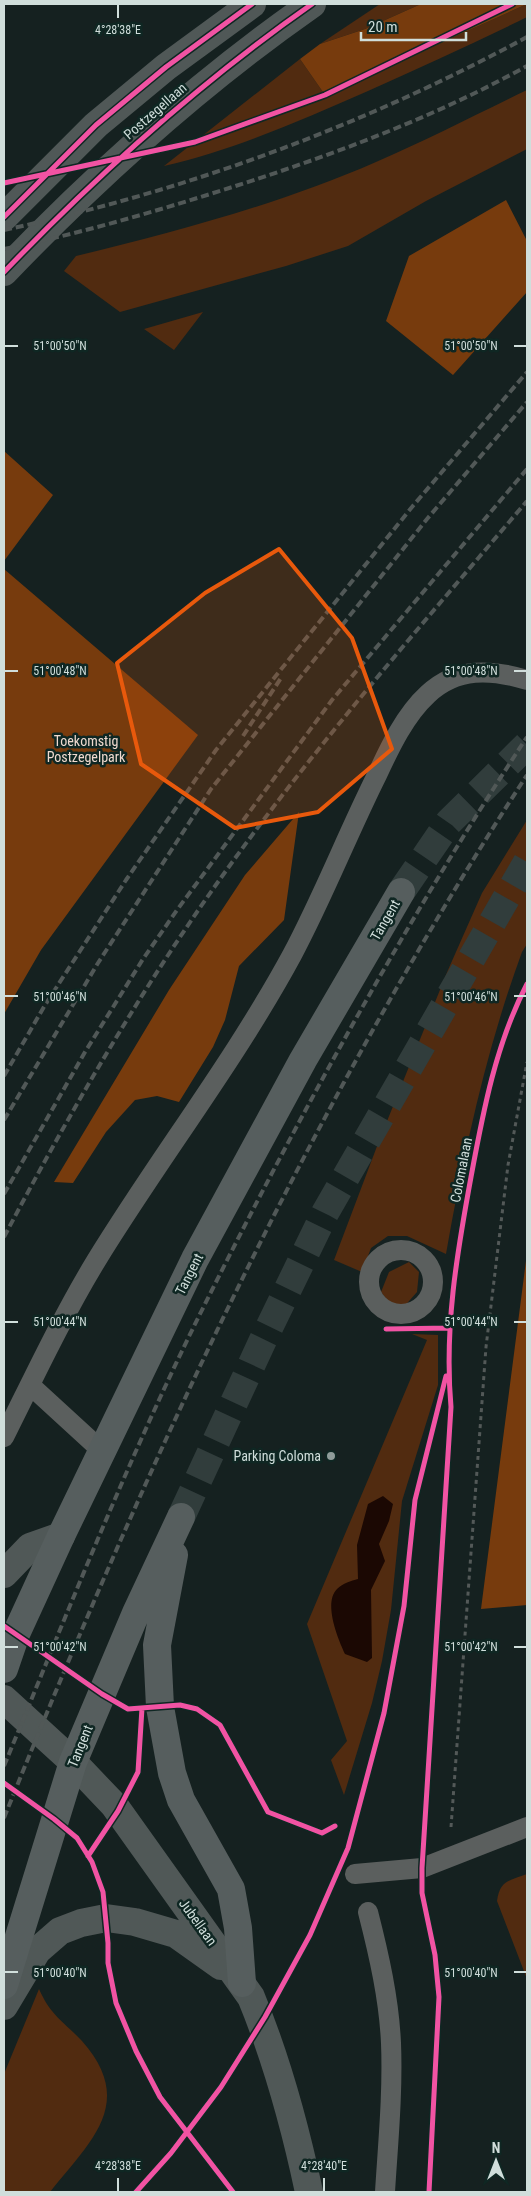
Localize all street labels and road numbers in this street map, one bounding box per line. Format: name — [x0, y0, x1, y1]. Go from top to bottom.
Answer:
street label: Postzegellaan — [120, 79, 190, 143]
street label: Tangent — [367, 897, 403, 943]
street label: Colomalaan — [447, 1136, 475, 1204]
street label: Tangent — [172, 1251, 206, 1297]
street label: Tangent — [64, 1722, 96, 1770]
street label: Jubellaan — [176, 1896, 220, 1948]

